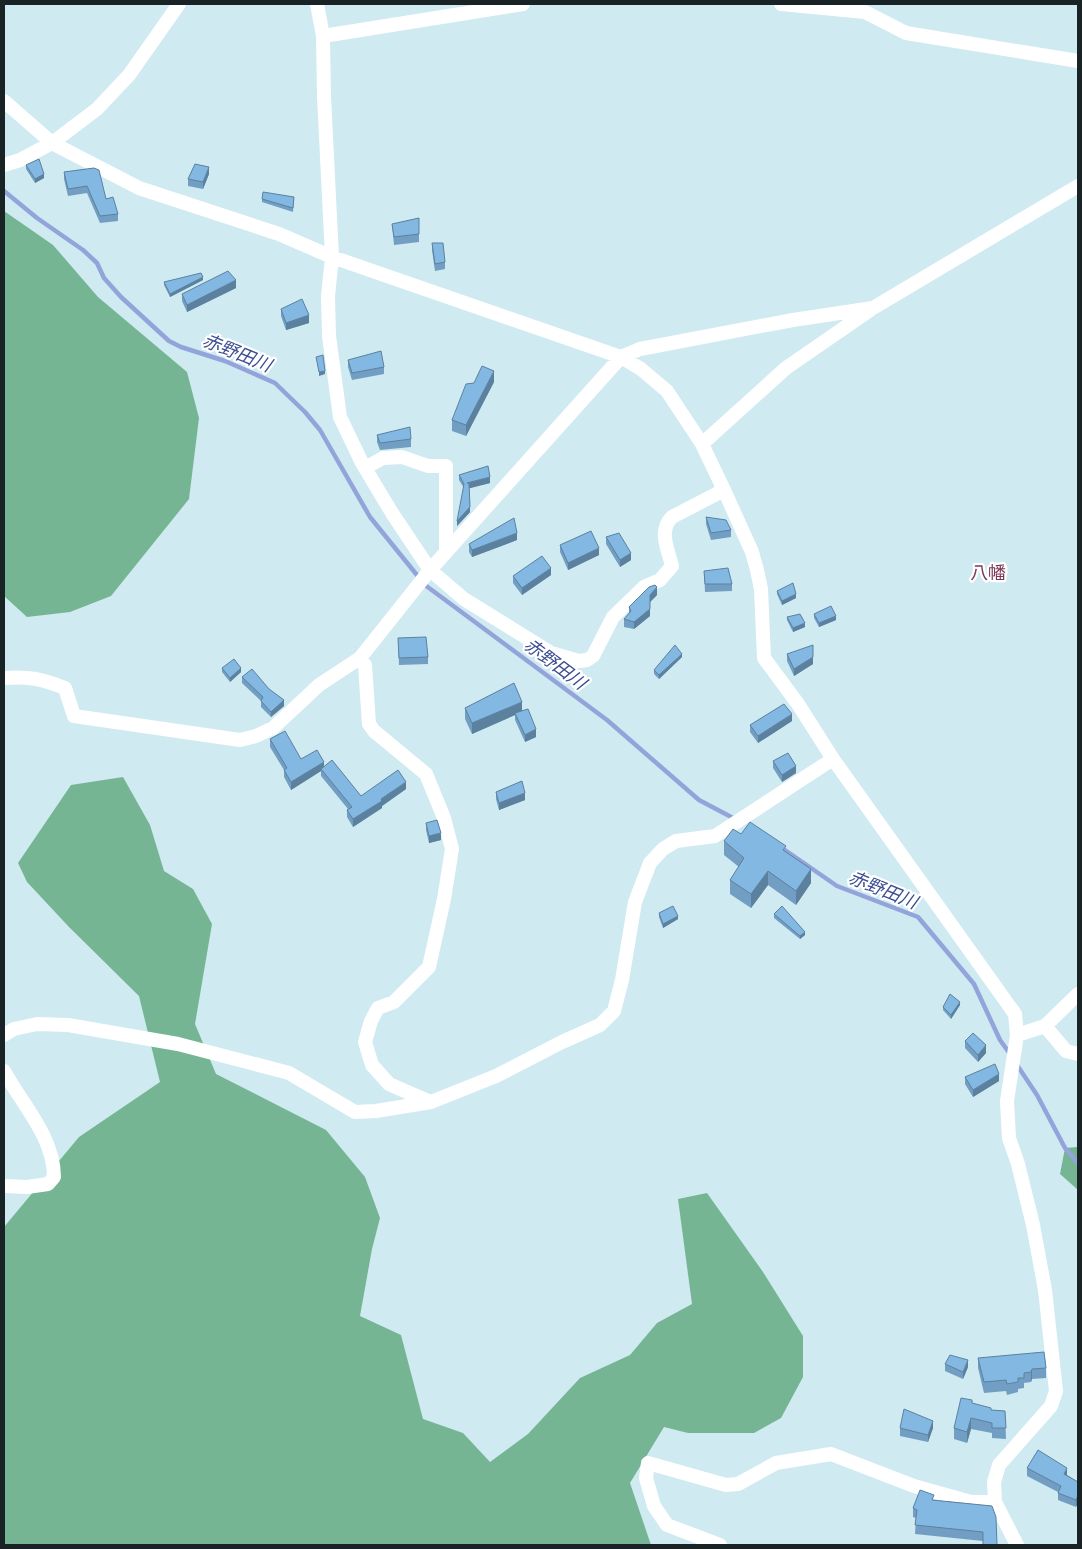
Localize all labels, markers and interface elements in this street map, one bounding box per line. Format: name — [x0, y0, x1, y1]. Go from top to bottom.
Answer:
water label: 赤野田川 — [200, 328, 277, 377]
district label: 八幡 — [970, 561, 1006, 584]
water label: 赤野田川 — [520, 633, 593, 696]
water label: 赤野田川 — [846, 865, 923, 914]

